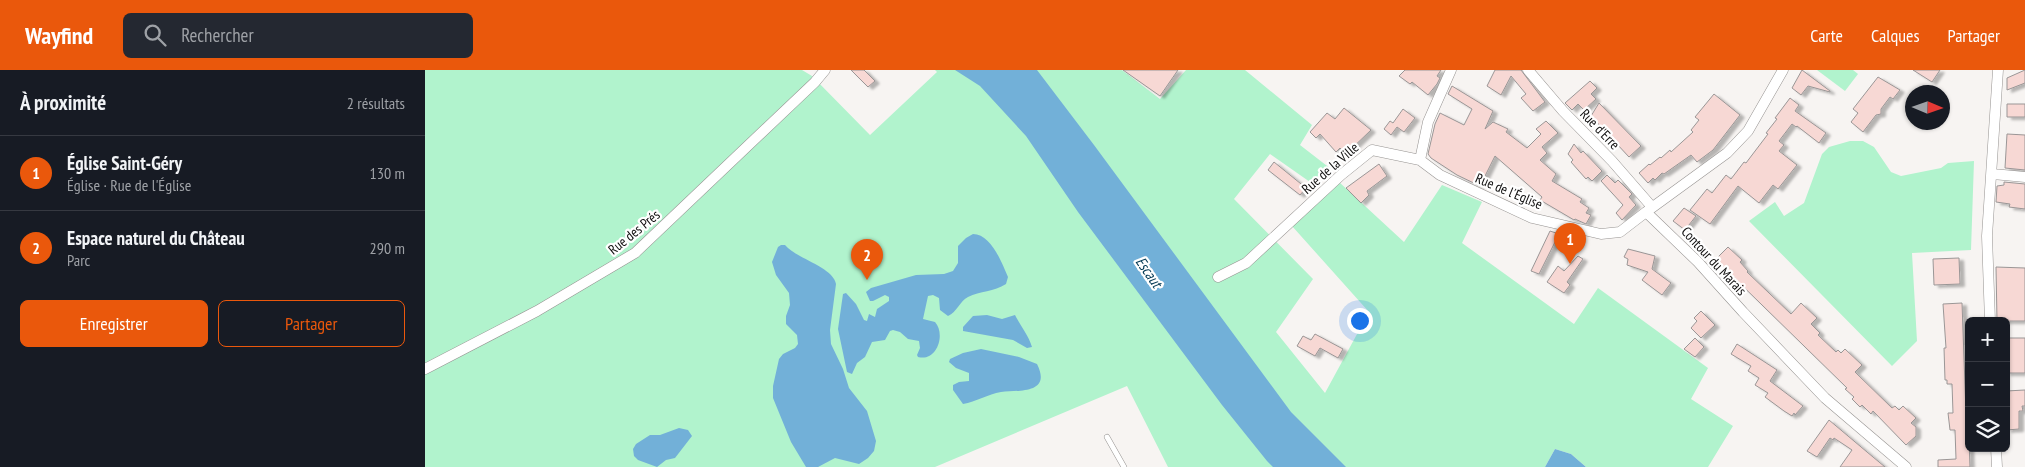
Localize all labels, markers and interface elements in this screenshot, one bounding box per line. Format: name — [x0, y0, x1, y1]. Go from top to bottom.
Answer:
search box — [123, 13, 473, 58]
text: Wayfind — [25, 20, 93, 51]
icon: search — [141, 21, 169, 49]
text: Rechercher — [181, 23, 254, 47]
text: Carte — [1810, 24, 1843, 47]
text: Calques — [1871, 24, 1920, 47]
text: Partager — [1948, 24, 2000, 47]
north arrow — [1905, 85, 1950, 130]
text: À proximité — [20, 89, 106, 116]
text: 2 résultats — [347, 93, 405, 113]
street label: Rue d'Erre — [1576, 105, 1624, 153]
street label: Rue de la Ville — [1298, 138, 1362, 198]
text: Église Saint-Géry — [67, 151, 182, 175]
text: 1 — [32, 163, 40, 183]
text: 130 m — [370, 163, 405, 183]
street label: Rue de l'Église — [1473, 169, 1545, 213]
text: Église · Rue de l'Église — [67, 175, 191, 195]
street label: Rue des Prés — [604, 206, 664, 258]
pin: 1 — [1554, 223, 1586, 264]
street label: Contour du Marais — [1678, 223, 1751, 299]
text: Espace naturel du Château — [67, 226, 245, 250]
text: 2 — [32, 238, 40, 258]
text: 290 m — [370, 238, 405, 258]
pin: 2 — [851, 239, 883, 280]
text: Parc — [67, 250, 90, 270]
water label: Escaut — [1132, 253, 1167, 293]
button: Enregistrer — [20, 300, 208, 347]
button: Partager — [218, 300, 405, 347]
your location — [1347, 308, 1373, 334]
map controls — [1965, 317, 2010, 452]
button: + — [1965, 317, 2010, 362]
button: − — [1965, 362, 2010, 407]
button: layers — [1965, 407, 2010, 452]

